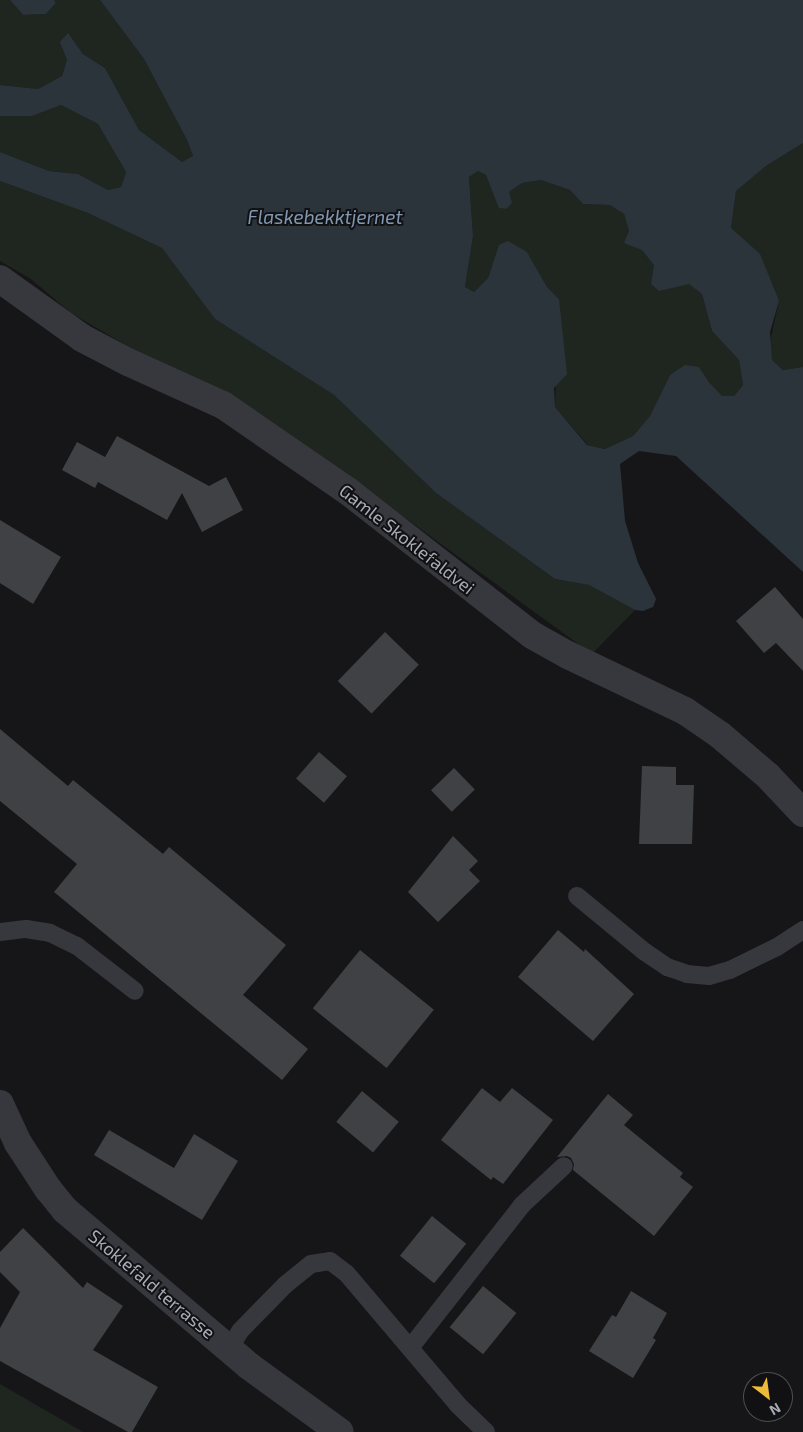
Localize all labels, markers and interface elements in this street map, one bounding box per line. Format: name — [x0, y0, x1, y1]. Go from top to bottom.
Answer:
water label: Flaskebekktjernet — [247, 206, 403, 228]
street label: Gamle Skoklefaldvei — [335, 480, 479, 598]
street label: Skoklefald terrasse — [84, 1225, 220, 1343]
north arrow — [743, 1372, 793, 1422]
text: N — [767, 1400, 784, 1419]

